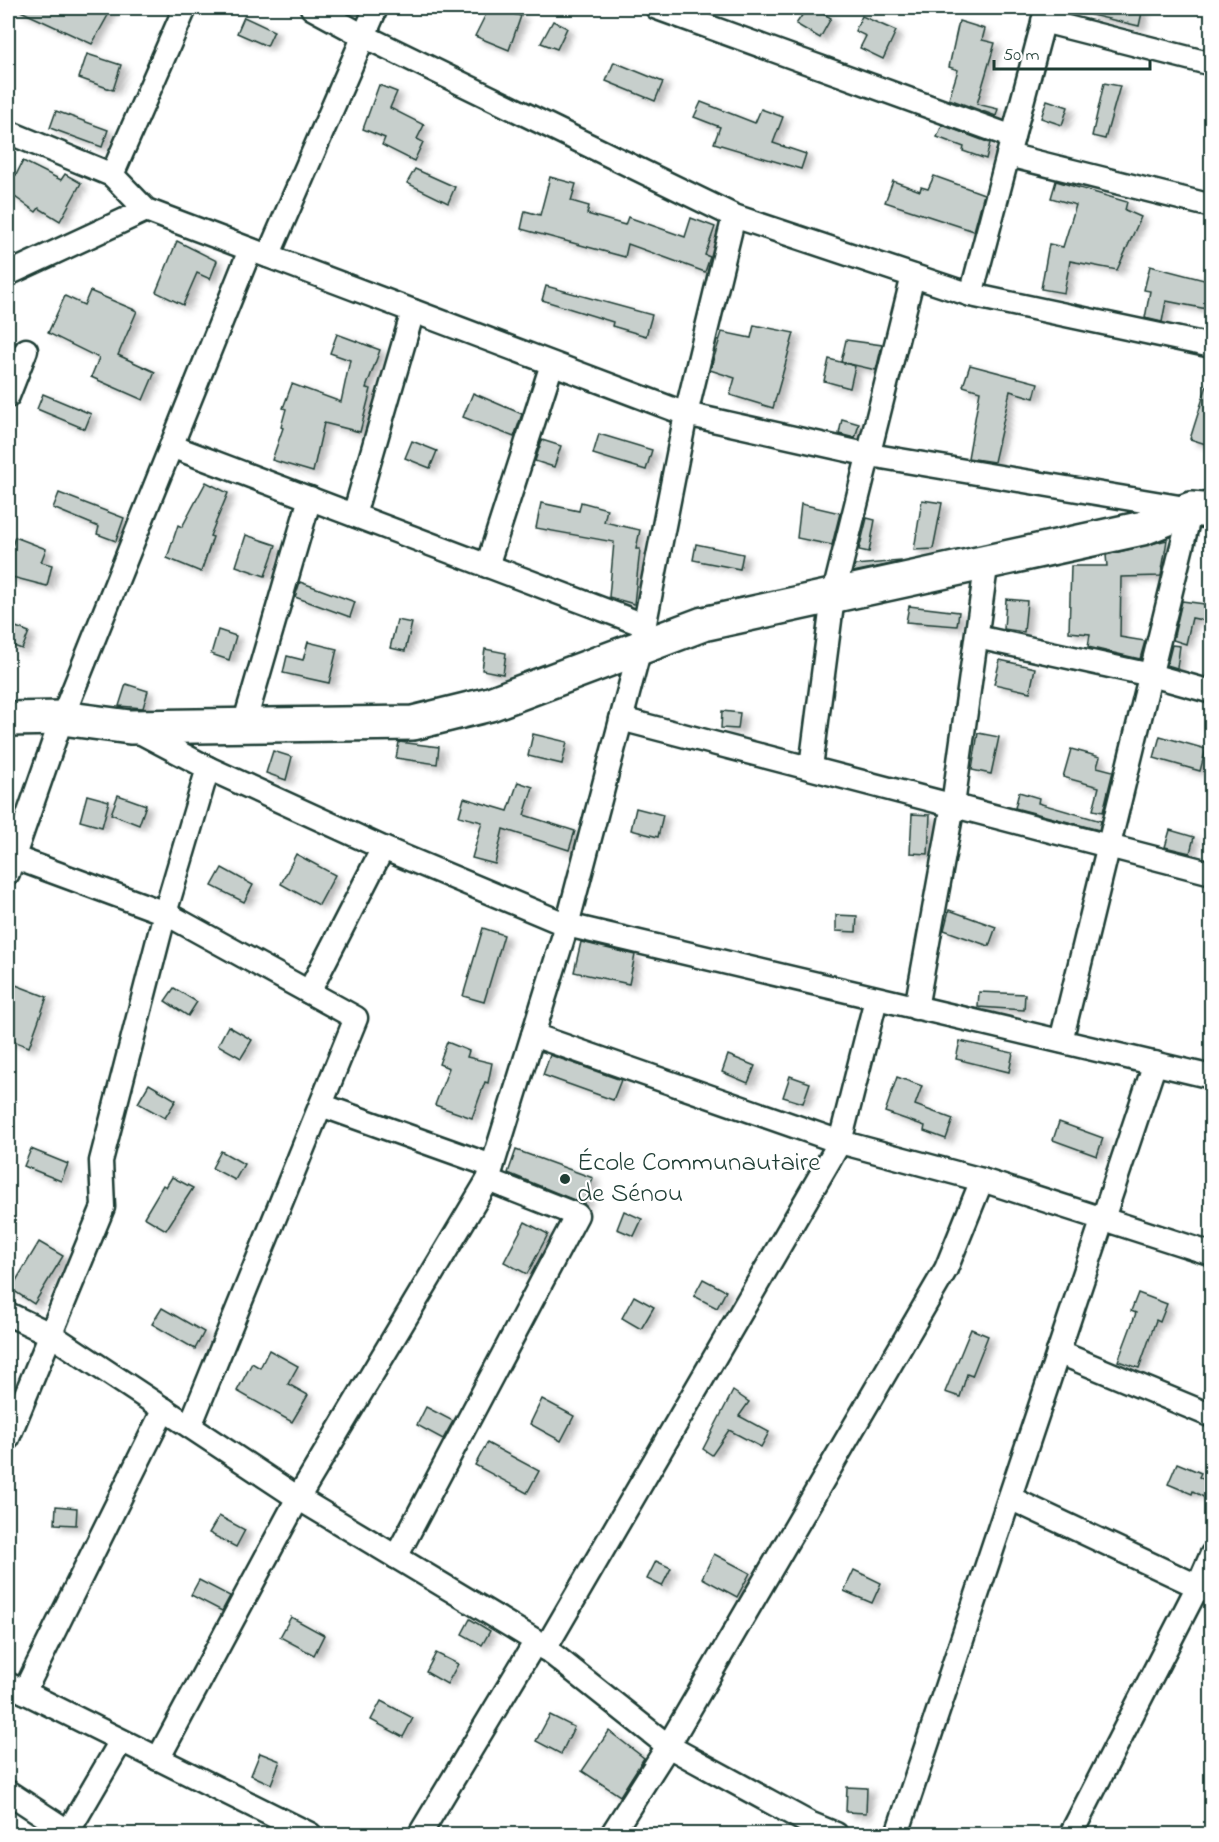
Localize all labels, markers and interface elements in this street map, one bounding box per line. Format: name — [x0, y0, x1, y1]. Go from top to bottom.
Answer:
scale bar — [994, 33, 1150, 71]
text: 50 m — [1003, 43, 1040, 69]
place label: École Communautaire de Sénou — [577, 1144, 821, 1214]
marker: École Communautaire de Sénou — [558, 1172, 572, 1186]

